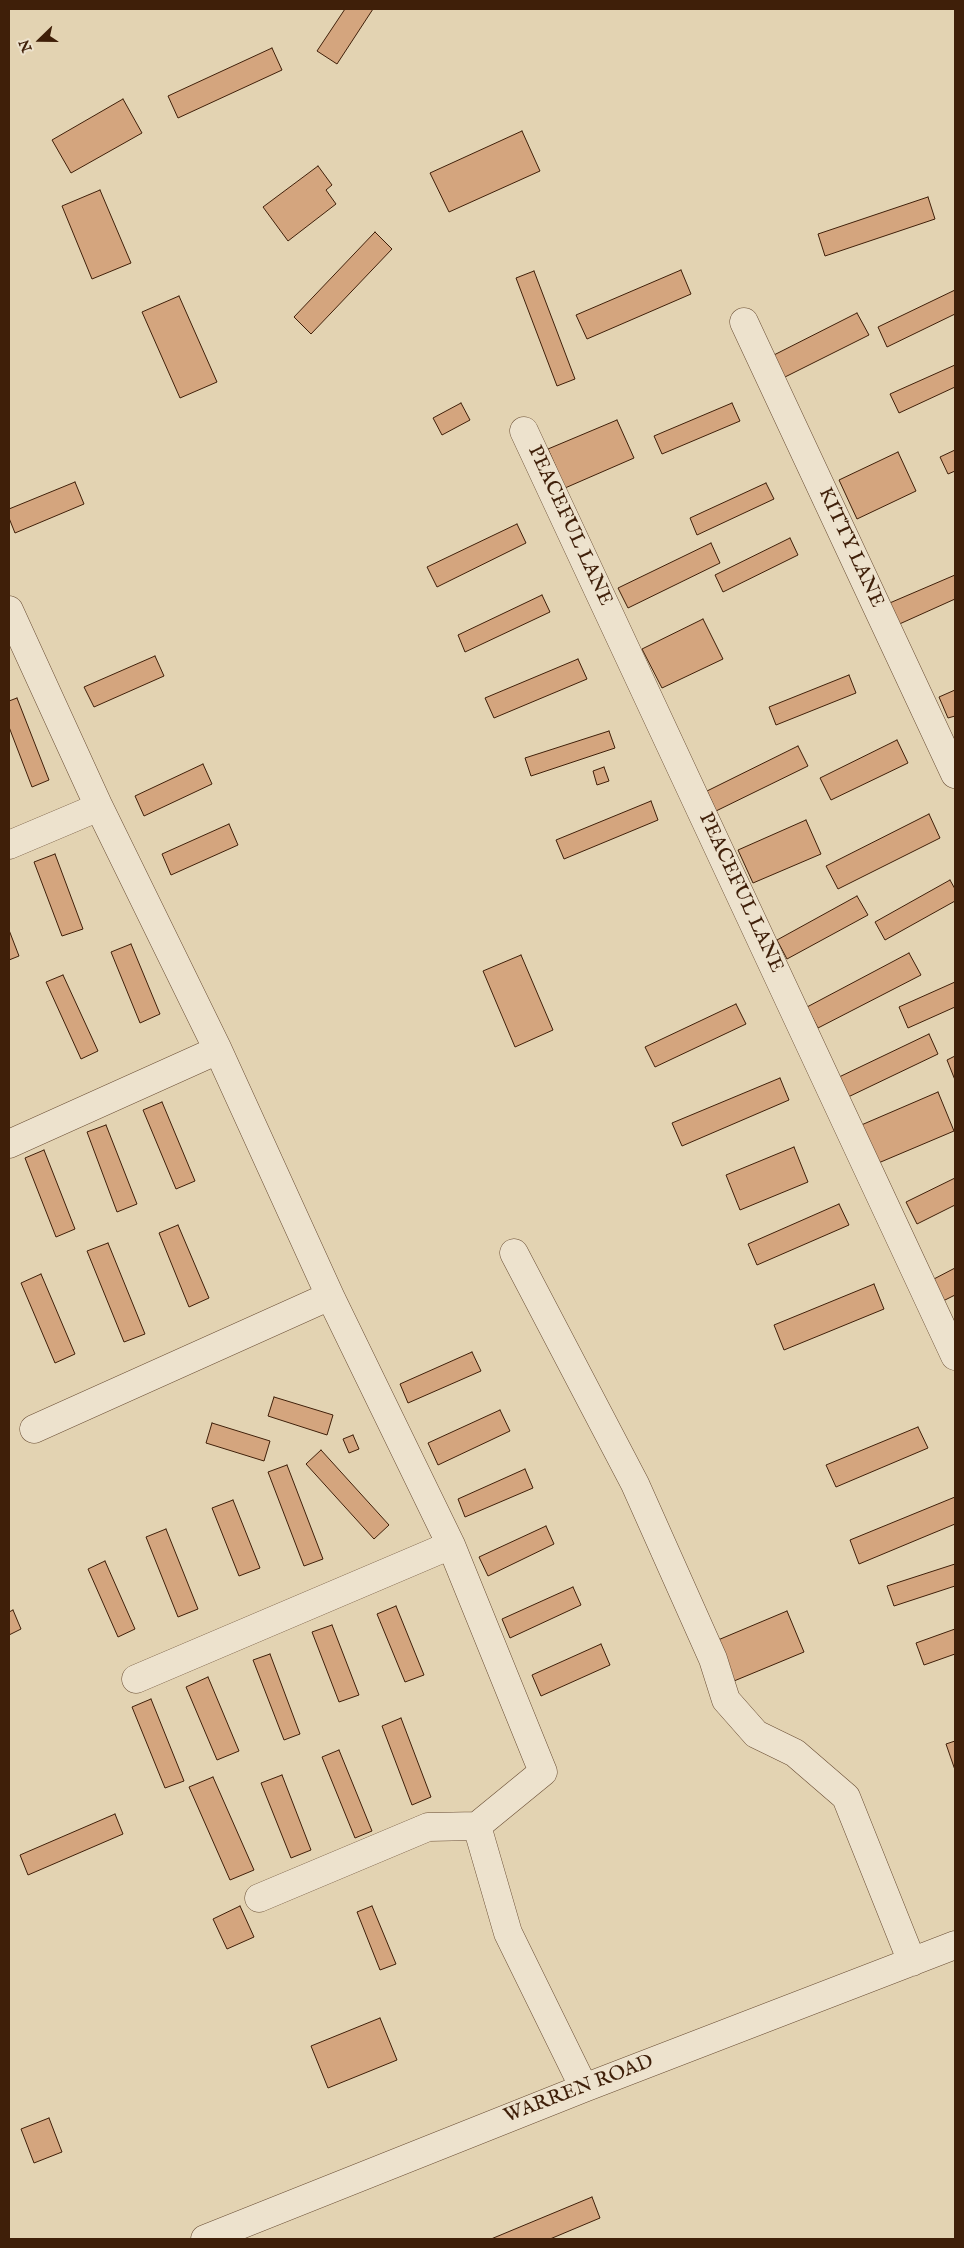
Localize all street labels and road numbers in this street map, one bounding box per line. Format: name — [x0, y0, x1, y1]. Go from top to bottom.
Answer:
street label: PEACEFUL LANE — [521, 442, 617, 610]
street label: KITTY LANE — [812, 484, 888, 612]
street label: PEACEFUL LANE — [692, 809, 788, 977]
street label: WARREN ROAD — [501, 2050, 657, 2130]

